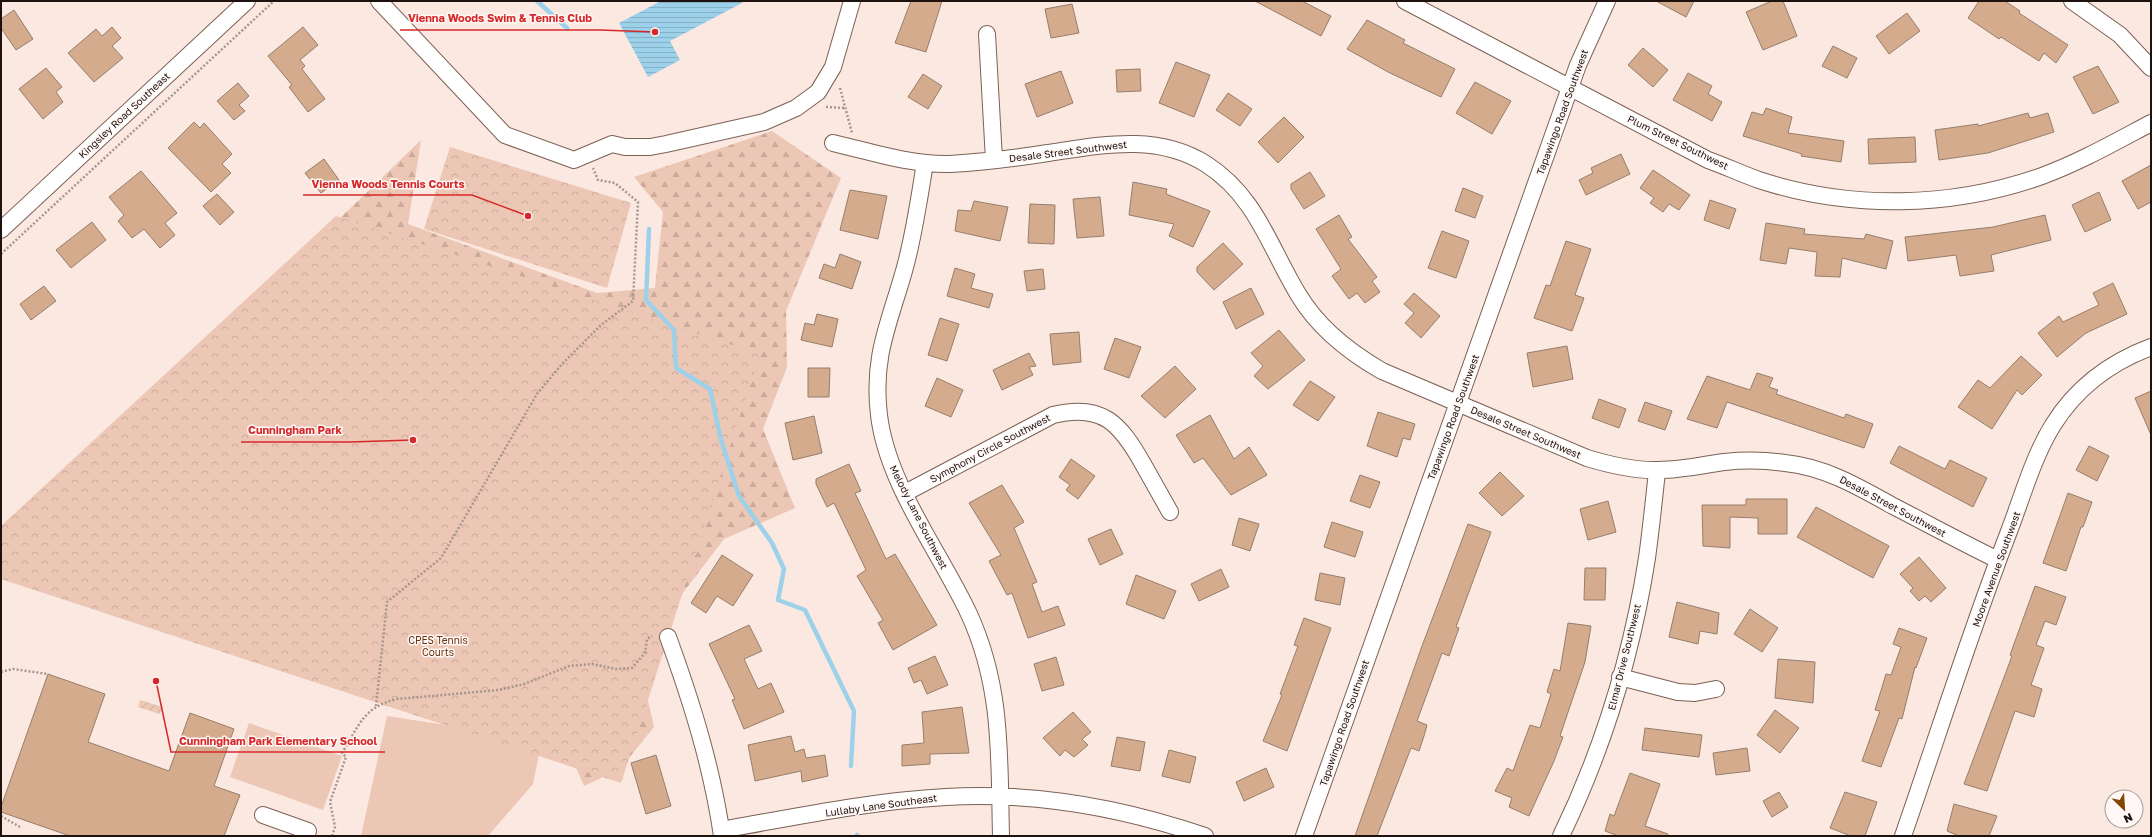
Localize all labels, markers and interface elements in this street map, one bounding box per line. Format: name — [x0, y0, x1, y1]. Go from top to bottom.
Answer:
callout: Vienna Woods Swim & Tennis Club — [400, 7, 600, 30]
text: Vienna Woods Swim & Tennis Club — [408, 11, 592, 24]
street label: Tapawingo Road Southwest — [1534, 48, 1590, 176]
street label: Kingsley Road Southeast — [76, 70, 172, 160]
street label: Plum Street Southwest — [1626, 112, 1730, 172]
street label: Desale Street Southwest — [1008, 138, 1128, 164]
callout: Vienna Woods Tennis Courts — [303, 172, 472, 195]
text: Vienna Woods Tennis Courts — [311, 177, 465, 190]
street label: Tapawingo Road Southwest — [1425, 353, 1481, 481]
street label: Desale Street Southwest — [1469, 403, 1583, 461]
street label: Symphony Circle Southwest — [928, 411, 1052, 485]
callout: Cunningham Park — [241, 419, 350, 442]
text: Cunningham Park — [248, 423, 343, 436]
street label: Melody Lane Southwest — [887, 463, 951, 571]
street label: Desale Street Southwest — [1838, 473, 1948, 539]
street label: Moore Avenue Southwest — [1969, 510, 2023, 628]
street label: Elmar Drive Southwest — [1605, 603, 1643, 711]
park label: CPES Tennis Courts — [408, 634, 468, 658]
street label: Tapawingo Road Southwest — [1317, 658, 1371, 788]
callout: Cunningham Park Elementary School — [171, 729, 385, 752]
text: Cunningham Park Elementary School — [179, 734, 377, 747]
north arrow — [2104, 789, 2144, 829]
street label: Lullaby Lane Southeast — [824, 791, 938, 819]
text: N — [2122, 811, 2135, 826]

